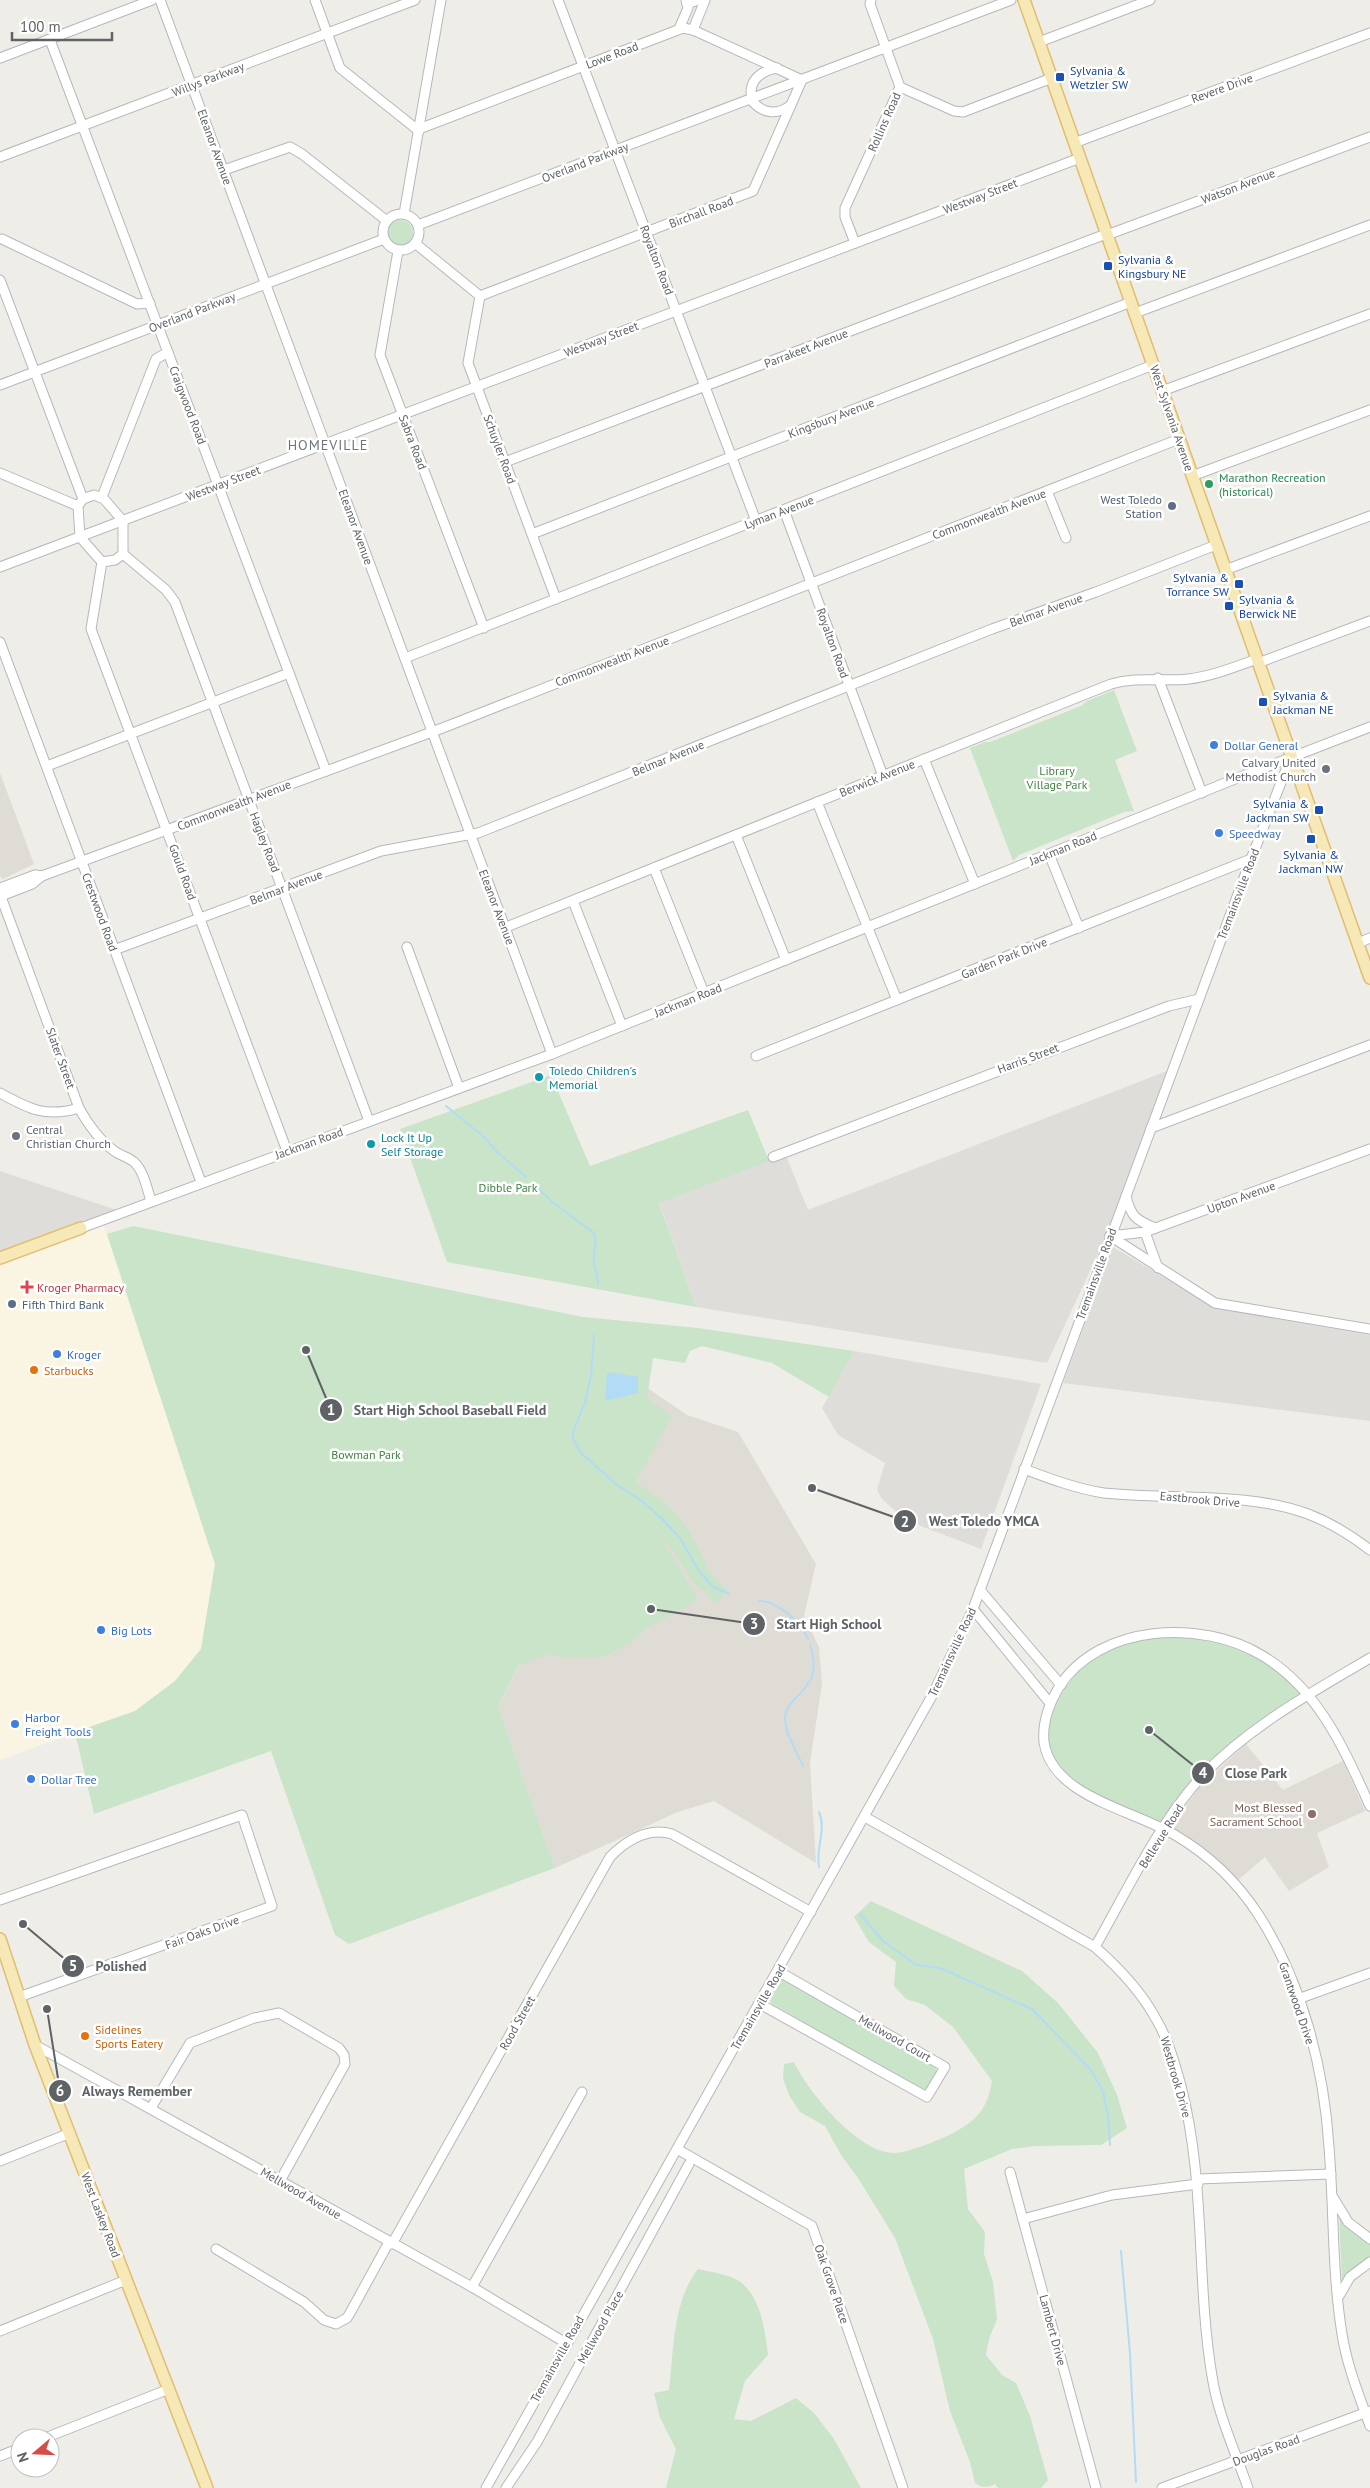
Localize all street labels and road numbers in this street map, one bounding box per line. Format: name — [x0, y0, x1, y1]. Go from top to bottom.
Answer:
street label: Lowe Road — [584, 38, 640, 72]
street label: Willys Parkway — [170, 58, 247, 100]
street label: Revere Drive — [1189, 70, 1255, 106]
street label: Rollins Road — [864, 90, 904, 154]
street label: Eleanor Avenue — [194, 107, 236, 187]
street label: Overland Parkway — [539, 138, 631, 185]
street label: Watson Avenue — [1199, 165, 1277, 207]
street label: Westway Street — [941, 175, 1019, 217]
street label: Birchall Road — [667, 193, 735, 231]
street label: Royalton Road — [637, 223, 677, 297]
street label: Overland Parkway — [146, 288, 238, 335]
street label: Westway Street — [562, 318, 640, 360]
street label: Parrakeet Avenue — [762, 325, 850, 371]
street label: West Sylvania Avenue — [1147, 363, 1197, 473]
street label: Craigwood Road — [166, 364, 210, 446]
street label: Kingsbury Avenue — [786, 395, 876, 441]
street label: Sabra Road — [396, 412, 430, 472]
street label: Schuyler Road — [481, 412, 519, 486]
street label: Westway Street — [184, 462, 262, 504]
street label: Commonwealth Avenue — [930, 485, 1048, 543]
street label: Eleanor Avenue — [335, 487, 377, 567]
street label: Lyman Avenue — [742, 492, 816, 532]
street label: Belmar Avenue — [1007, 590, 1085, 630]
street label: Royalton Road — [813, 606, 853, 680]
street label: Commonwealth Avenue — [553, 632, 671, 690]
street label: Belmar Avenue — [630, 737, 706, 779]
street label: Berwick Avenue — [837, 756, 917, 800]
street label: Commonwealth Avenue — [175, 776, 293, 834]
street label: Hagley Road — [247, 810, 283, 874]
street label: Jackman Road — [1026, 828, 1099, 869]
street label: Gould Road — [166, 842, 200, 902]
street label: Tremainsville Road — [1214, 846, 1262, 942]
street label: Belmar Avenue — [248, 866, 324, 908]
street label: Eleanor Avenue — [476, 867, 518, 947]
street label: Crestwood Road — [79, 871, 121, 953]
street label: Garden Park Drive — [959, 934, 1049, 982]
street label: Jackman Road — [651, 980, 724, 1021]
street label: Slater Street — [43, 1025, 79, 1091]
street label: Harris Street — [995, 1039, 1061, 1077]
street label: Jackman Road — [272, 1124, 345, 1163]
street label: Upton Avenue — [1205, 1178, 1277, 1216]
street label: Tremainsville Road — [1072, 1226, 1120, 1322]
street label: Eastbrook Drive — [1159, 1488, 1241, 1510]
street label: Tremainsville Road — [925, 1605, 979, 1699]
street label: Bellevue Road — [1135, 1801, 1187, 1871]
street label: Fair Oaks Drive — [163, 1912, 241, 1952]
street label: Grantwood Drive — [1276, 1960, 1318, 2046]
street label: Tremainsville Road — [727, 1961, 789, 2053]
street label: Rood Street — [496, 1993, 538, 2053]
street label: Mellwood Court — [856, 2011, 934, 2065]
street label: Westbrook Drive — [1157, 2035, 1195, 2119]
street label: Mellwood Avenue — [258, 2164, 344, 2222]
street label: West Laskey Road — [78, 2170, 124, 2260]
street label: Oak Grove Place — [811, 2242, 853, 2326]
street label: Mellwood Place — [574, 2288, 626, 2366]
street label: Lambert Drive — [1036, 2293, 1070, 2367]
street label: Tremainsville Road — [527, 2313, 587, 2405]
street label: Douglas Road — [1230, 2431, 1302, 2469]

